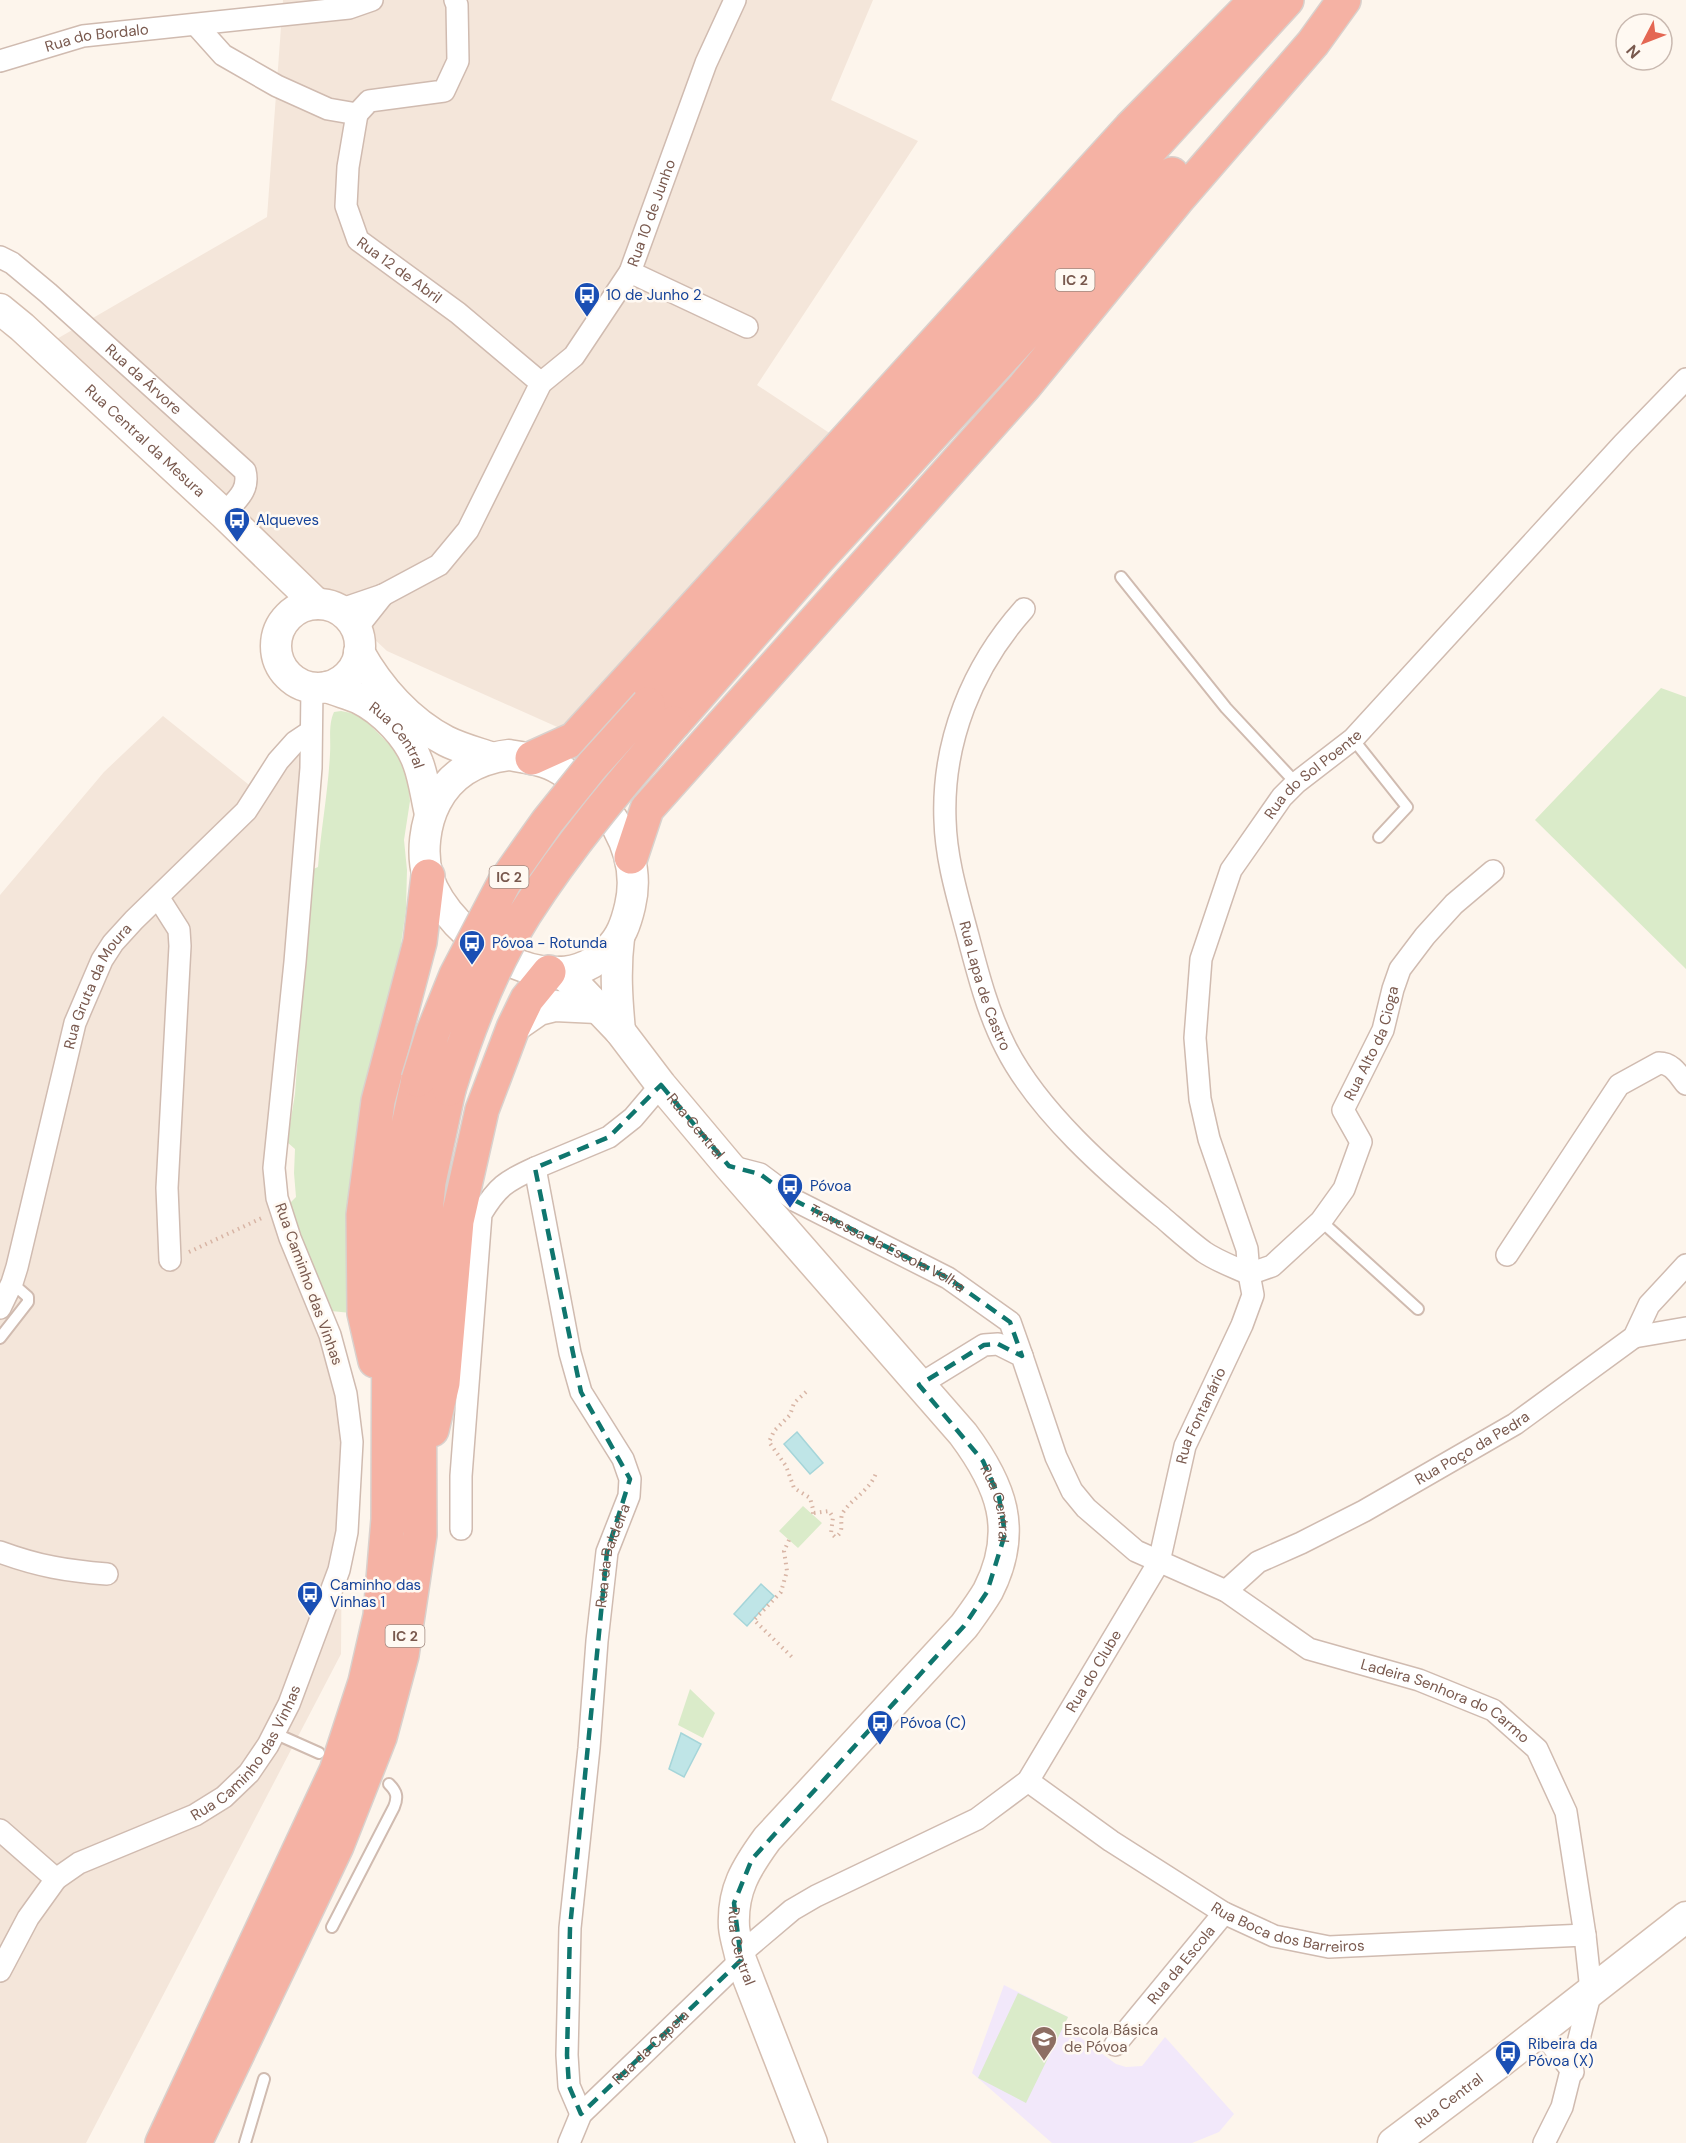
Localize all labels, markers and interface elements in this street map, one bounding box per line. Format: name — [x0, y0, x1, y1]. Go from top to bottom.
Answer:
north arrow — [1614, 12, 1674, 72]
street label: Rua do Bordalo — [43, 19, 150, 57]
text: N — [1622, 40, 1645, 63]
street label: Rua 10 de Junho — [623, 156, 680, 269]
street label: Rua 12 de Abril — [353, 232, 446, 308]
road number: IC 2 — [1056, 269, 1094, 291]
bus stop icon: 10 de Junho 2 — [572, 280, 602, 318]
place label: 10 de Junho 2 — [606, 285, 702, 305]
street label: Rua da Árvore — [101, 339, 186, 419]
street label: Rua Central da Mesura — [80, 380, 209, 502]
bus stop icon: Alqueves — [222, 505, 252, 543]
place label: Alqueves — [256, 510, 319, 530]
street label: Rua Central — [365, 697, 429, 771]
street label: Rua do Sol Poente — [1260, 726, 1366, 823]
road number: IC 2 — [490, 866, 528, 888]
street label: Rua Gruta da Moura — [59, 919, 136, 1051]
street label: Rua Lapa de Castro — [954, 919, 1016, 1054]
bus stop icon: Póvoa - Rotunda — [457, 928, 487, 966]
place label: Póvoa - Rotunda — [492, 933, 607, 953]
street label: Rua Alto da Cioga — [1339, 984, 1403, 1104]
street label: Rua Central — [662, 1089, 729, 1164]
bus stop icon: Póvoa — [775, 1171, 805, 1209]
place label: Póvoa — [810, 1176, 851, 1196]
street label: Rua Caminho das Vinhas — [270, 1200, 348, 1368]
street label: Travessa da Escola Velha — [806, 1200, 969, 1297]
street label: Rua Fontanário — [1171, 1364, 1231, 1466]
street label: Rua Poço da Pedra — [1411, 1407, 1534, 1490]
street label: Rua Central — [975, 1461, 1014, 1543]
street label: Rua da Baldeira — [591, 1501, 635, 1609]
place label: Caminho das Vinhas 1 — [330, 1575, 421, 1612]
bus stop icon: Caminho das Vinhas 1 — [295, 1579, 325, 1617]
road number: IC 2 — [386, 1625, 424, 1647]
street label: Rua do Clube — [1061, 1626, 1126, 1716]
street label: Ladeira Senhora do Carmo — [1358, 1654, 1534, 1748]
street label: Rua Caminho das Vinhas — [187, 1682, 305, 1825]
bus stop icon: Póvoa (C) — [865, 1708, 895, 1746]
place label: Póvoa (C) — [900, 1713, 966, 1733]
street label: Rua Boca dos Barreiros — [1207, 1897, 1365, 1957]
street label: Rua Central — [724, 1906, 760, 1988]
street label: Rua da Escola — [1143, 1921, 1220, 2008]
street label: Rua da Capela — [608, 2005, 693, 2089]
place label: Escola Básica de Póvoa — [1064, 2020, 1158, 2057]
school or university icon: Escola Básica de Póvoa — [1029, 2024, 1059, 2062]
place label: Ribeira da Póvoa (X) — [1528, 2034, 1597, 2071]
bus stop icon: Ribeira da Póvoa (X) — [1493, 2038, 1523, 2076]
street label: Rua Central — [1411, 2069, 1487, 2133]

